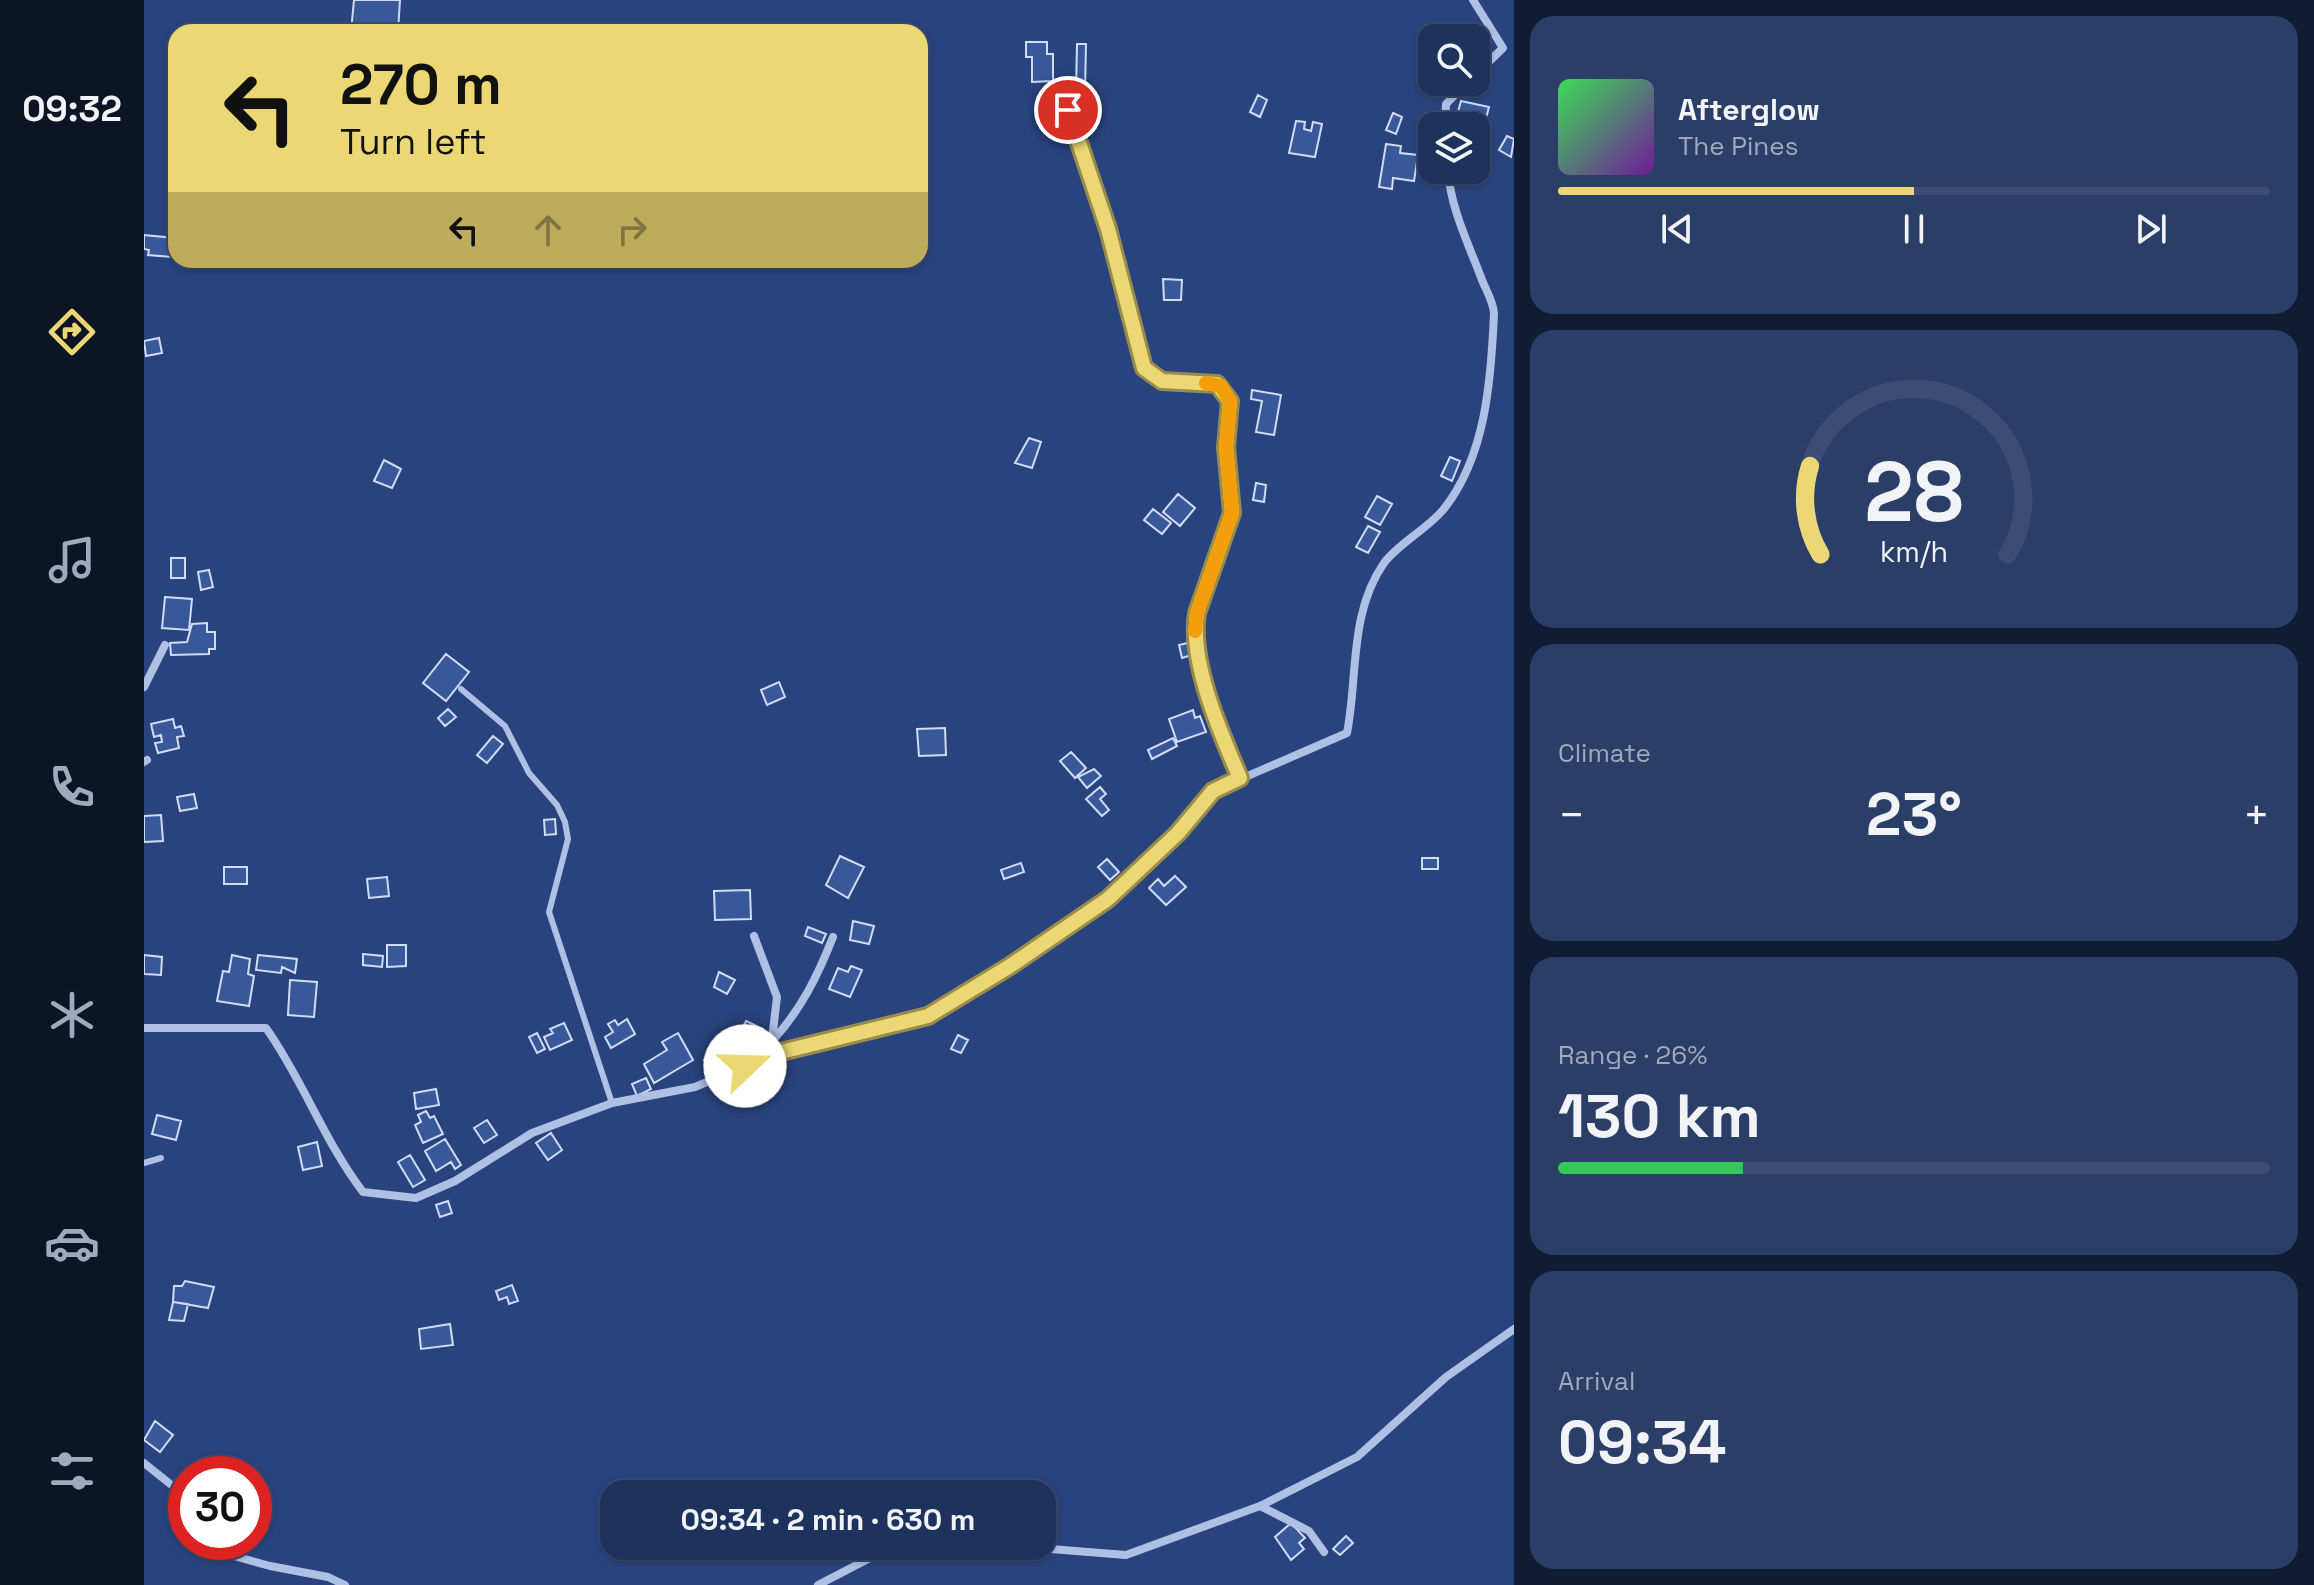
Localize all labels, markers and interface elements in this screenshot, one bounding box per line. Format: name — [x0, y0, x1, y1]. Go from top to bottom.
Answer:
map controls — [1418, 24, 1490, 184]
button: search — [1418, 24, 1490, 96]
text: 270 m — [340, 49, 502, 120]
icon: left — [208, 56, 312, 160]
pin — [1034, 76, 1102, 144]
text: 09:32 — [22, 86, 122, 132]
icon: arrive — [1046, 88, 1090, 132]
text: Afterglow — [1678, 90, 1820, 129]
button: layers — [1418, 112, 1490, 184]
text: Turn left — [340, 119, 487, 165]
text: The Pines — [1678, 129, 1798, 163]
icon: previous — [1655, 207, 1699, 251]
icon: pause — [1892, 207, 1936, 251]
icon: next — [2129, 207, 2173, 251]
icon: left — [442, 208, 486, 252]
icon: ahead — [526, 208, 570, 252]
icon: right — [610, 208, 654, 252]
icon: directions — [44, 304, 100, 360]
text: 28 — [1864, 438, 1964, 544]
icon: music — [44, 532, 100, 588]
text: km/h — [1880, 534, 1948, 570]
text: Climate — [1558, 736, 1651, 770]
icon: phone — [44, 759, 100, 815]
text: 23° — [1866, 776, 1962, 853]
text: − — [1558, 787, 1585, 843]
text: + — [2243, 787, 2270, 843]
icon: climate — [44, 987, 100, 1043]
position arrow — [703, 1024, 787, 1108]
text: Range · 26% — [1558, 1038, 1707, 1072]
text: 130 km — [1558, 1078, 1761, 1155]
icon: car — [44, 1215, 100, 1271]
text: Arrival — [1558, 1364, 1635, 1398]
text: 09:34 — [1558, 1404, 1726, 1481]
icon: filters — [44, 1443, 100, 1499]
speed limit sign: 30 — [168, 1456, 272, 1560]
text: 09:34 · 2 min · 630 m — [681, 1500, 975, 1539]

